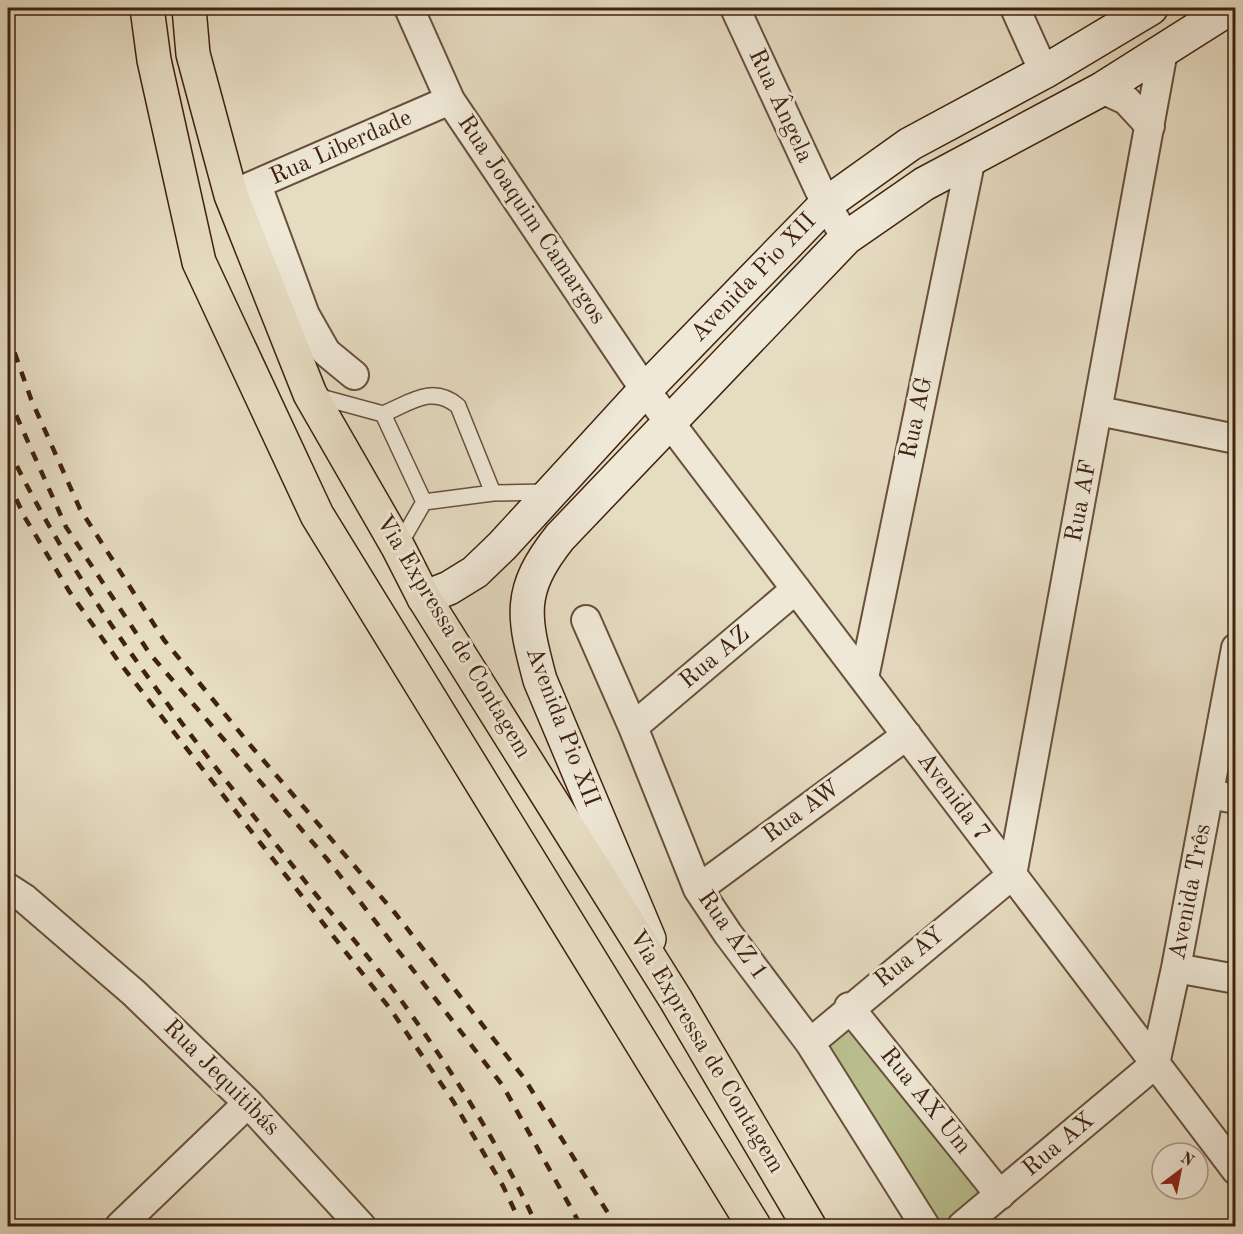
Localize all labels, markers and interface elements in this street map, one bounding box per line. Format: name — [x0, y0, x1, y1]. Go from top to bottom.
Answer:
street label: Rua Ângela — [743, 44, 820, 167]
street label: Rua Liberdade — [267, 106, 415, 190]
street label: Rua Joaquim Camargos — [452, 111, 610, 329]
street label: Avenida Pio XII — [687, 209, 821, 347]
street label: Rua AG — [897, 375, 937, 461]
street label: Rua AF — [1062, 458, 1102, 544]
street label: Via Expressa de Contagem — [371, 511, 535, 763]
street label: Rua AZ — [676, 622, 754, 694]
street label: Avenida Pio XII — [521, 644, 603, 810]
street label: Avenida 7 — [912, 748, 994, 846]
street label: Rua AW — [759, 776, 845, 848]
street label: Avenida Três — [1166, 822, 1216, 962]
street label: Rua AZ 1 — [693, 887, 771, 985]
street label: Rua AY — [871, 923, 949, 993]
street label: Via Expressa de Contagem — [624, 926, 788, 1178]
street label: Rua Jequitibás — [158, 1015, 284, 1141]
street label: Rua AX Um — [875, 1043, 975, 1159]
street label: Rua AX — [1019, 1109, 1099, 1181]
north arrow — [1150, 1141, 1210, 1201]
text: N — [1177, 1150, 1197, 1170]

